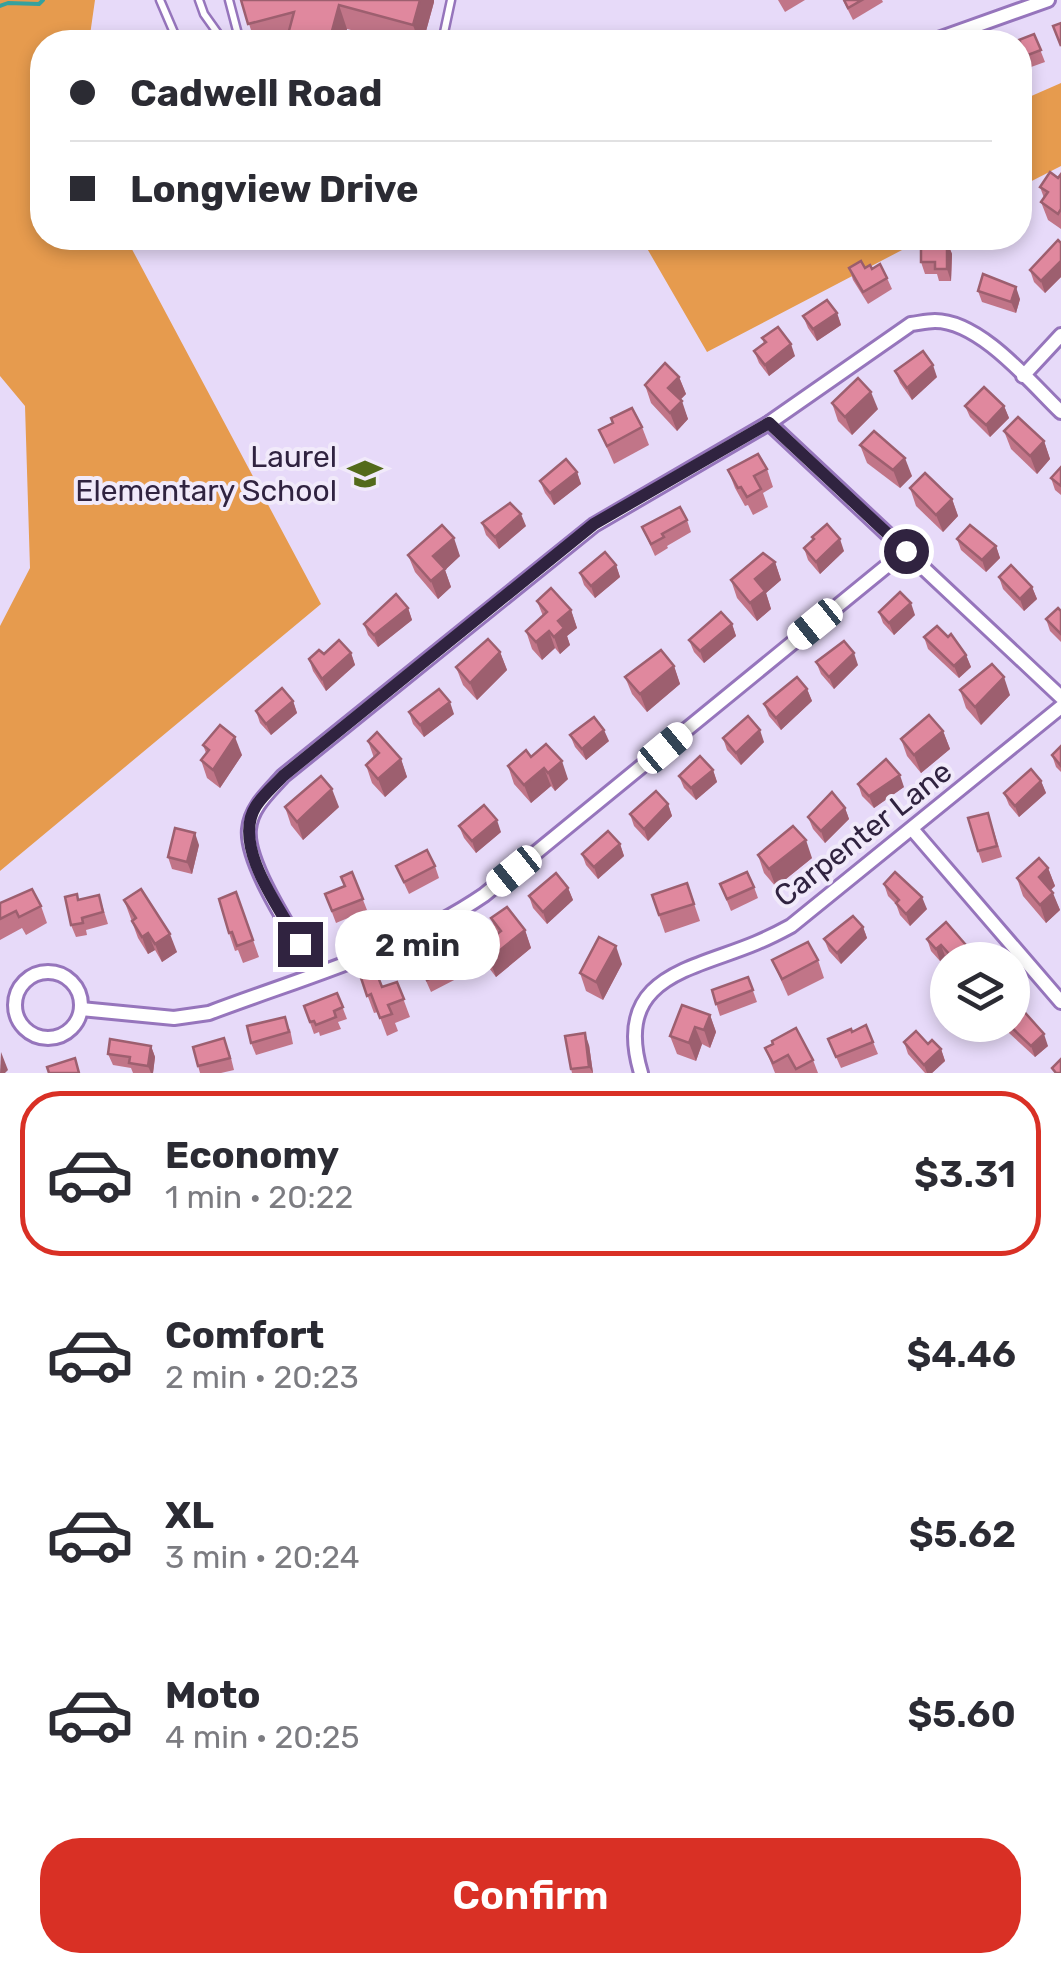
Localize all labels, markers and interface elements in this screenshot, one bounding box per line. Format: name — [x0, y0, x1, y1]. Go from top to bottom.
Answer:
text: Cadwell Road — [130, 70, 382, 116]
text: Longview Drive — [130, 166, 419, 212]
place label: Laurel Elementary School — [75, 439, 337, 509]
school or university icon: Laurel Elementary School — [346, 455, 384, 493]
route start — [884, 529, 929, 574]
car — [782, 593, 848, 655]
car — [632, 717, 698, 779]
street label: Carpenter Lane — [767, 753, 959, 915]
car — [481, 840, 547, 902]
callout: 2 min — [335, 909, 500, 979]
route end — [278, 922, 323, 967]
text: 2 min — [375, 926, 460, 964]
map controls — [930, 942, 1030, 1042]
button: layers — [930, 942, 1030, 1042]
icon: car — [45, 1129, 135, 1219]
text: Economy — [165, 1132, 339, 1178]
text: $3.31 — [914, 1151, 1016, 1197]
text: 1 min · 20:22 — [165, 1178, 353, 1216]
icon: car — [45, 1309, 135, 1399]
text: Comfort — [165, 1312, 324, 1358]
text: $4.46 — [906, 1331, 1016, 1377]
text: 2 min · 20:23 — [165, 1358, 359, 1396]
icon: car — [45, 1489, 135, 1579]
text: XL — [165, 1492, 214, 1538]
text: $5.62 — [909, 1511, 1016, 1557]
text: 3 min · 20:24 — [165, 1538, 360, 1576]
icon: car — [45, 1669, 135, 1759]
text: Moto — [165, 1672, 261, 1718]
text: $5.60 — [907, 1691, 1016, 1737]
text: 4 min · 20:25 — [165, 1718, 360, 1756]
button: Confirm — [40, 1838, 1021, 1953]

